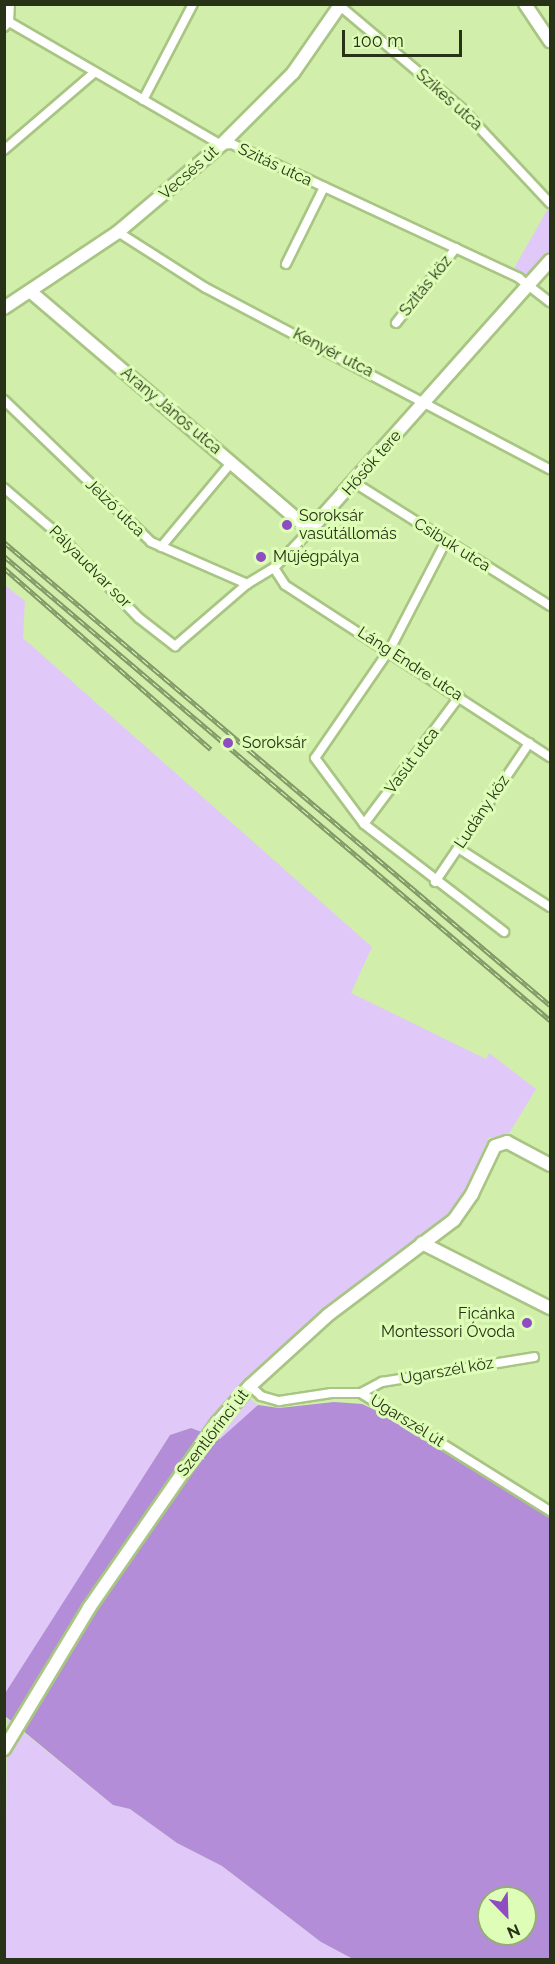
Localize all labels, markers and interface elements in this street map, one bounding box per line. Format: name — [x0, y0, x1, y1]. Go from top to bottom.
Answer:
scale bar — [345, 18, 465, 56]
text: 100 m — [353, 30, 404, 51]
street label: Szikes utca — [412, 65, 486, 135]
street label: Szitás utca — [235, 140, 315, 190]
street label: Vecsés út — [156, 142, 222, 204]
street label: Szitás köz — [396, 252, 456, 320]
street label: Kenyér utca — [289, 324, 377, 382]
street label: Arany János utca — [116, 363, 226, 459]
street label: Hősök tere — [338, 426, 406, 500]
street label: Jelző utca — [81, 475, 149, 541]
place label: Soroksár vasútállomás — [299, 506, 397, 544]
street label: Csibuk utca — [410, 514, 494, 576]
marker: Soroksár vasútállomás — [280, 518, 294, 532]
street label: Pályaudvar sor — [45, 522, 135, 612]
place label: Műjégpálya — [273, 547, 359, 567]
marker: Műjégpálya — [254, 550, 268, 564]
street label: Láng Endre utca — [354, 623, 466, 705]
street label: Vasút utca — [381, 724, 443, 798]
place label: Soroksár — [242, 733, 307, 753]
marker: Soroksár — [219, 734, 237, 752]
street label: Ludány köz — [450, 772, 514, 852]
place label: Ficánka Montessori Óvoda — [381, 1304, 515, 1342]
marker: Ficánka Montessori Óvoda — [520, 1316, 534, 1330]
street label: Ugarszél köz — [399, 1353, 495, 1389]
street label: Szentlőrinci út — [173, 1386, 253, 1480]
street label: Ugarszél út — [366, 1391, 448, 1451]
north arrow — [477, 1886, 537, 1946]
text: N — [504, 1920, 523, 1942]

